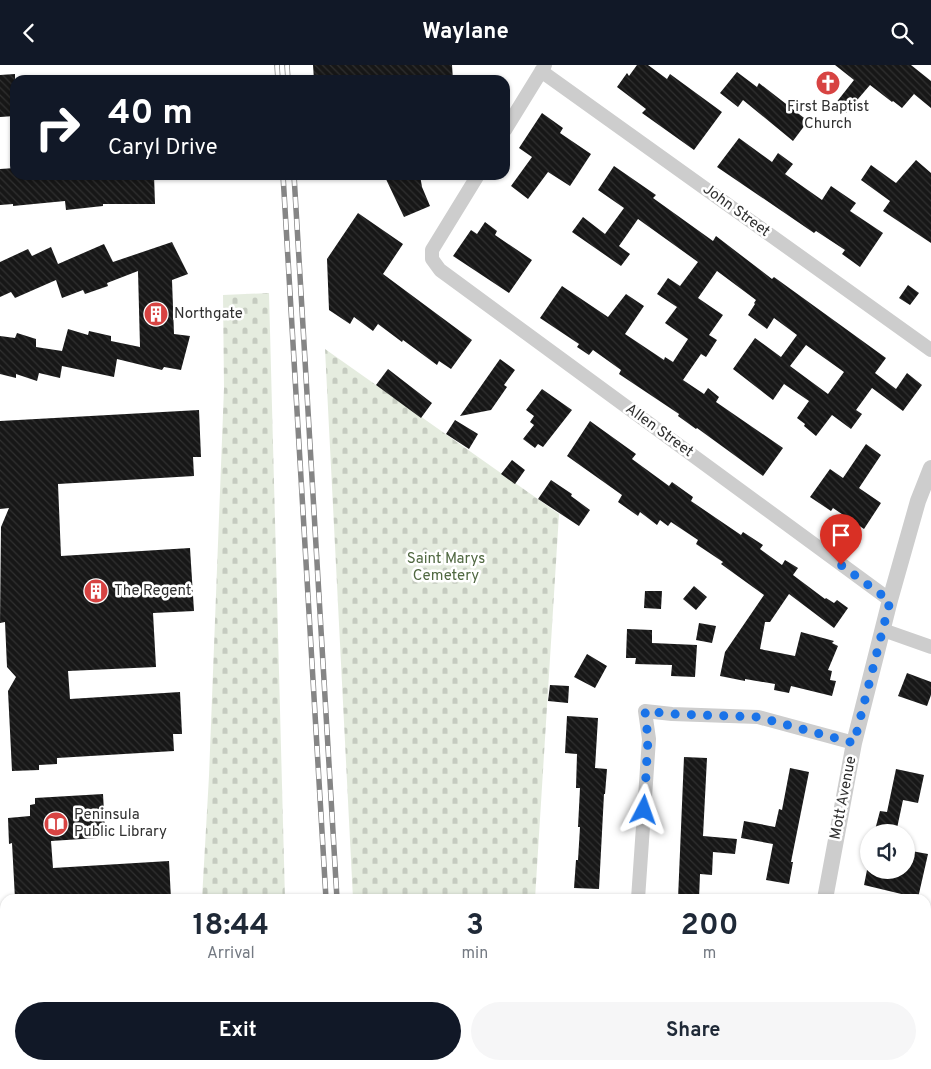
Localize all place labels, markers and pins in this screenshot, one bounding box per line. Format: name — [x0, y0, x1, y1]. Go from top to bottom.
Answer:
church icon: First Baptist Church — [815, 70, 841, 96]
place label: First Baptist Church — [787, 98, 869, 134]
building icon: Northgate — [143, 301, 169, 327]
place label: Northgate — [174, 305, 243, 324]
pin — [820, 514, 862, 565]
building icon: The Regent — [83, 578, 109, 604]
place label: The Regent — [114, 582, 191, 601]
place label: Peninsula Public Library — [74, 806, 167, 842]
library icon: Peninsula Public Library — [43, 811, 69, 837]

